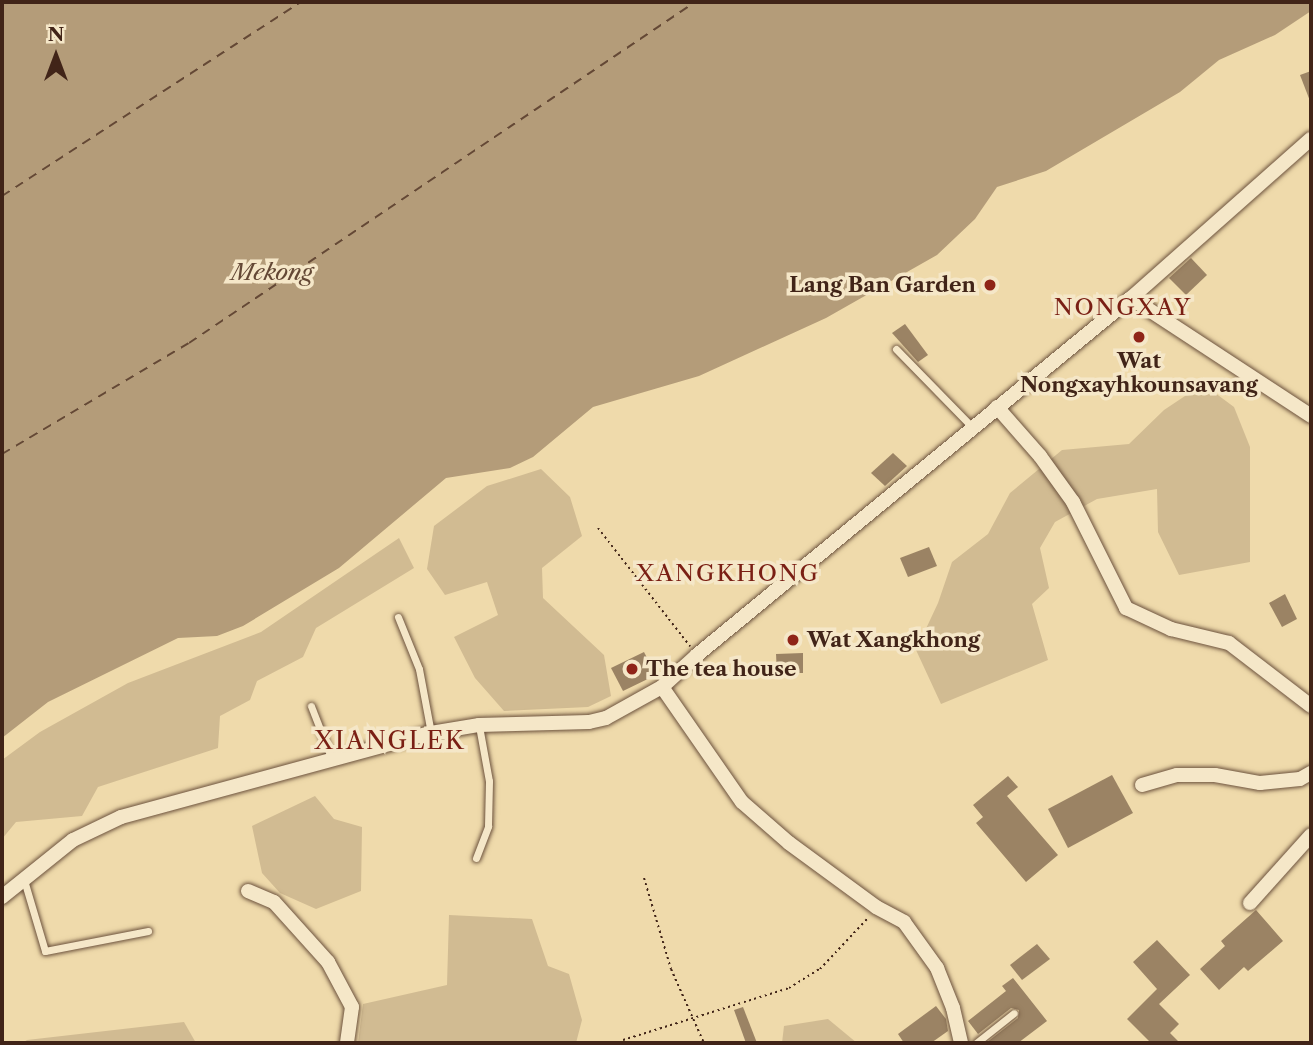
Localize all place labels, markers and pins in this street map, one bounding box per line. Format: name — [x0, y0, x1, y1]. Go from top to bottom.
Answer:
place label: Lang Ban Garden — [789, 272, 976, 298]
marker: Lang Ban Garden — [982, 277, 998, 293]
marker: Wat Nongxayhkounsavang — [1131, 329, 1147, 345]
place label: Wat Nongxayhkounsavang — [1020, 348, 1258, 398]
place label: Wat Xangkhong — [807, 627, 980, 653]
marker: Wat Xangkhong — [785, 632, 801, 648]
place label: The tea house — [646, 656, 797, 682]
marker: The tea house — [624, 661, 640, 677]

